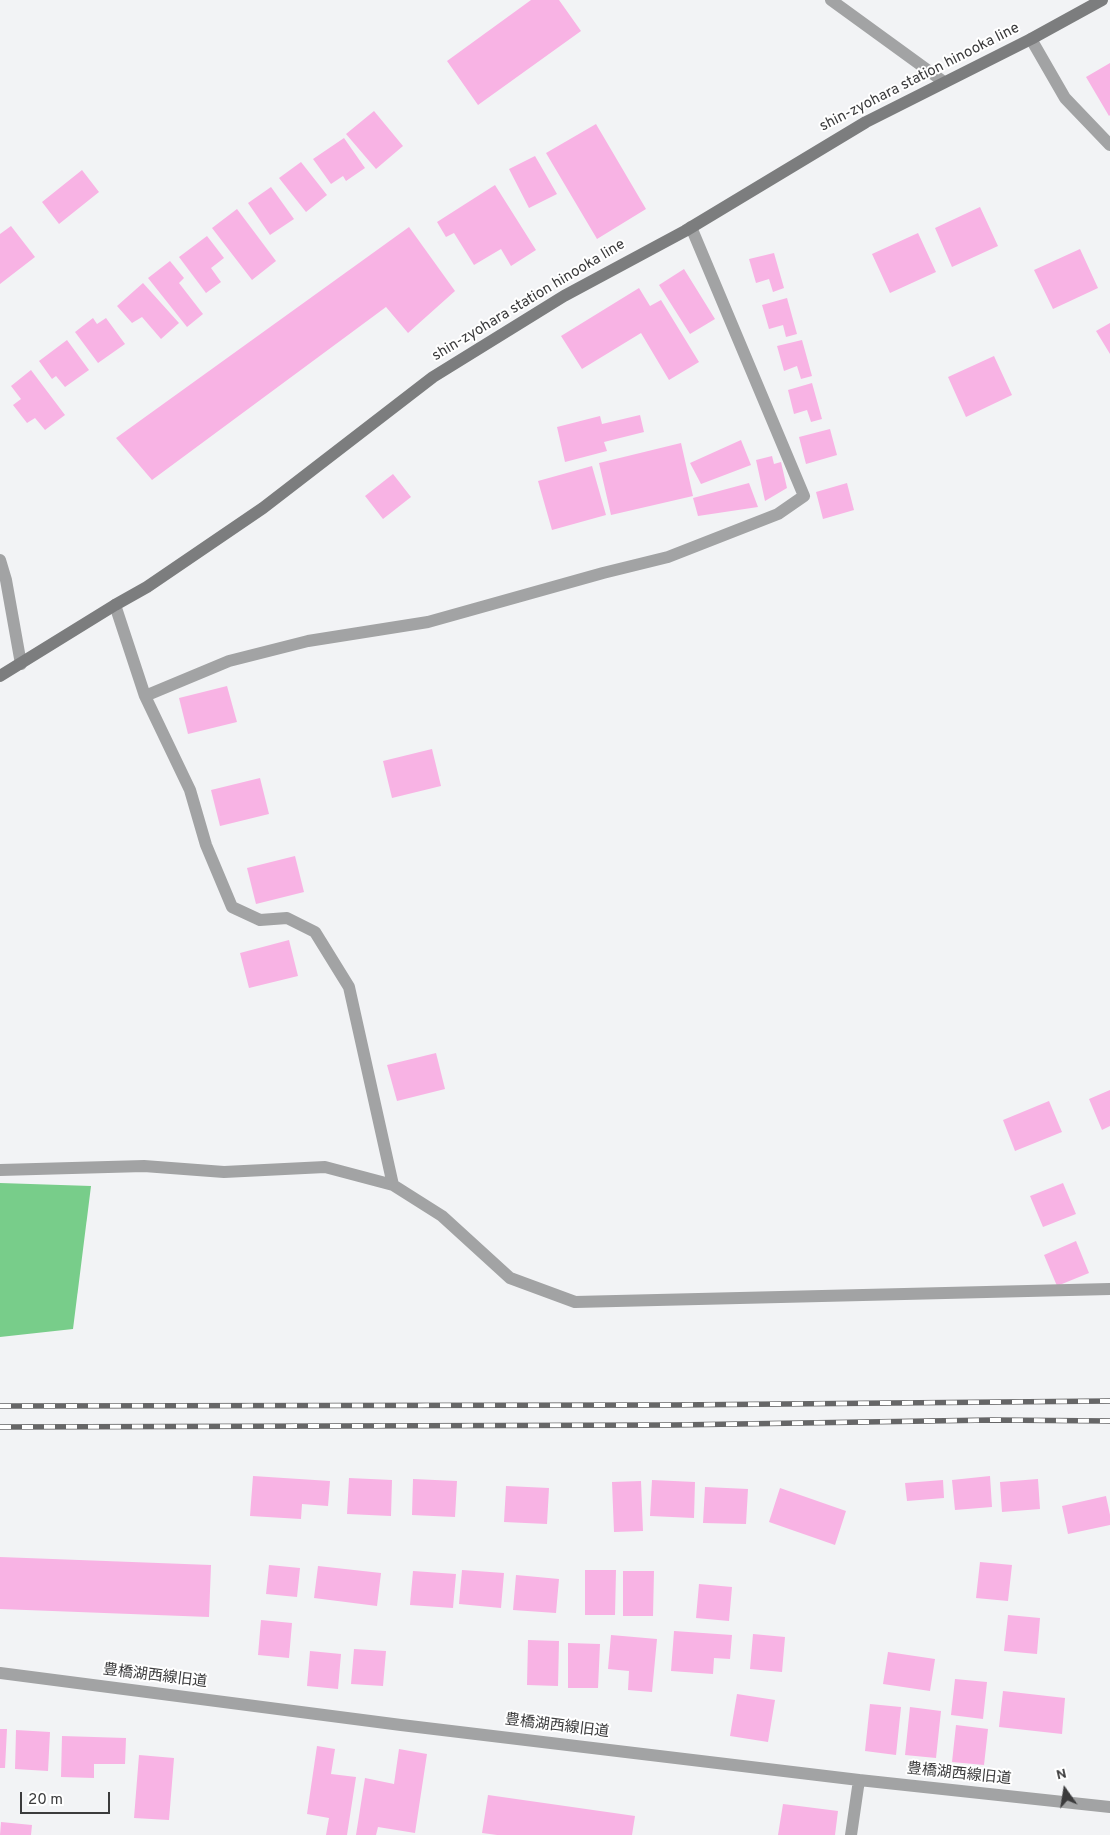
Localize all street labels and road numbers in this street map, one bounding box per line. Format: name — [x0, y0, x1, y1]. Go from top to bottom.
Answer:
street label: shin-zyohara station hinooka line — [817, 20, 1023, 136]
street label: shin-zyohara station hinooka line — [429, 236, 629, 366]
street label: 豊橋湖西線旧道 — [102, 1662, 208, 1692]
street label: 豊橋湖西線旧道 — [504, 1712, 610, 1742]
street label: 豊橋湖西線旧道 — [906, 1761, 1012, 1789]

